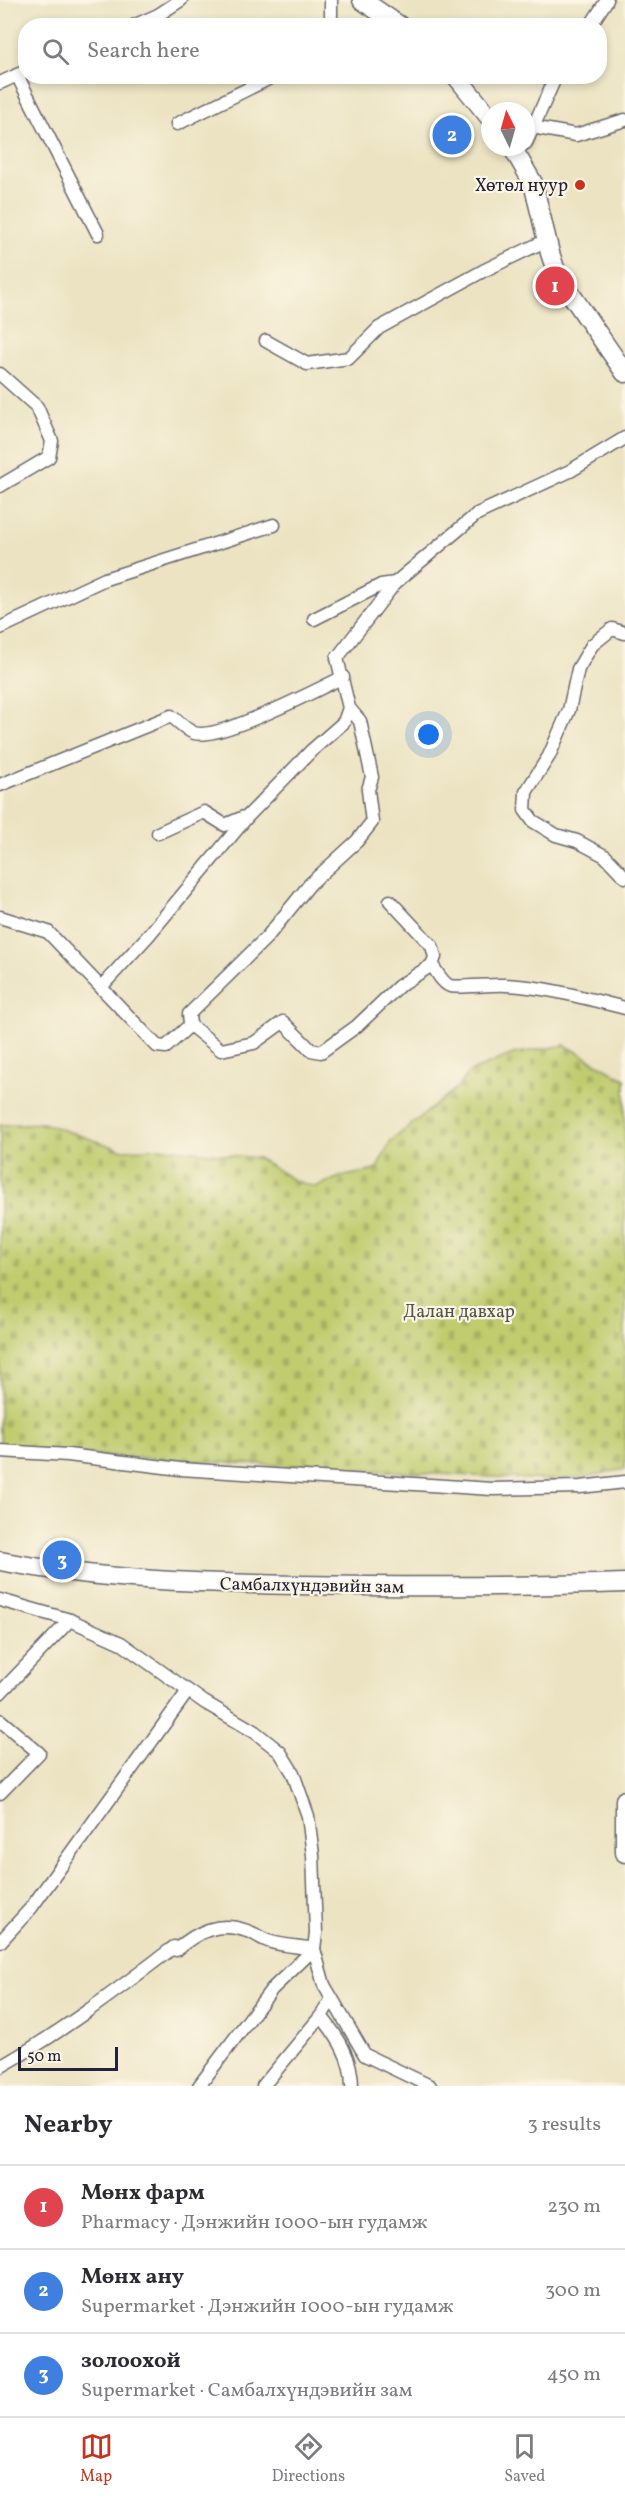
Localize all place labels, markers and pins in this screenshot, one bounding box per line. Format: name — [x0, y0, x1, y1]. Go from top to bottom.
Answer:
pin: 2 — [432, 112, 472, 158]
place label: Хөтөл нуур — [475, 174, 568, 199]
marker: Хөтөл нуур — [573, 178, 587, 192]
pin: 1 — [536, 264, 574, 308]
pin: 3 — [42, 1538, 82, 1582]

